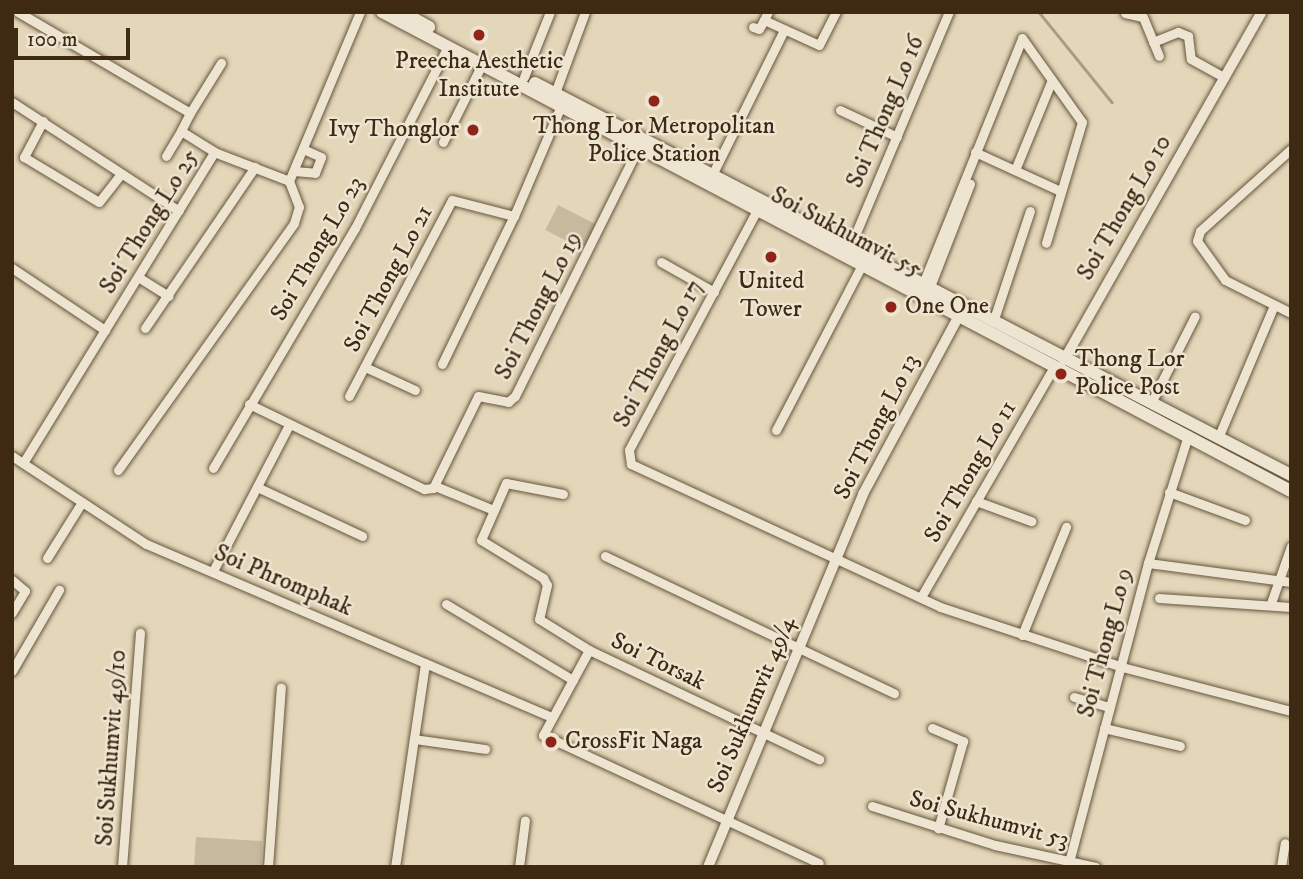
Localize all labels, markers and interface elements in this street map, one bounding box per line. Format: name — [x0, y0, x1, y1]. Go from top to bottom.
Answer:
scale bar — [18, 14, 133, 58]
marker: Preecha Aesthetic Institute — [469, 25, 489, 45]
text: 100 m — [27, 27, 78, 53]
street label: Soi Thong Lo 16 — [841, 32, 931, 192]
place label: Preecha Aesthetic Institute — [395, 48, 563, 104]
marker: Thong Lor Metropolitan Police Station — [646, 93, 662, 109]
place label: Thong Lor Metropolitan Police Station — [533, 113, 775, 169]
place label: Ivy Thonglor — [328, 116, 459, 144]
marker: Ivy Thonglor — [465, 122, 481, 138]
street label: Soi Thong Lo 10 — [1072, 130, 1178, 286]
street label: Soi Thong Lo 25 — [94, 144, 206, 300]
street label: Soi Thong Lo 23 — [265, 172, 371, 326]
street label: Soi Sukhumvit 55 — [766, 181, 926, 285]
street label: Soi Thong Lo 21 — [338, 201, 440, 357]
street label: Soi Thong Lo 19 — [489, 227, 589, 385]
marker: United Tower — [763, 249, 779, 265]
place label: United Tower — [738, 268, 804, 324]
street label: Soi Thong Lo 17 — [608, 275, 710, 433]
place label: One One — [905, 293, 989, 321]
marker: One One — [883, 299, 899, 315]
place label: Thong Lor Police Post — [1075, 346, 1185, 402]
street label: Soi Thong Lo 13 — [828, 350, 926, 504]
marker: Thong Lor Police Post — [1053, 366, 1069, 382]
street label: Soi Thong Lo 11 — [919, 396, 1023, 548]
street label: Soi Phromphak — [210, 539, 356, 623]
street label: Soi Thong Lo 9 — [1072, 565, 1140, 721]
street label: Soi Sukhumvit 49/4 — [702, 613, 802, 797]
street label: Soi Torsak — [606, 627, 710, 697]
street label: Soi Sukhumvit 49/10 — [91, 649, 133, 847]
place label: CrossFit Naga — [565, 728, 702, 756]
marker: CrossFit Naga — [543, 734, 559, 750]
street label: Soi Sukhumvit 53 — [906, 785, 1072, 855]

